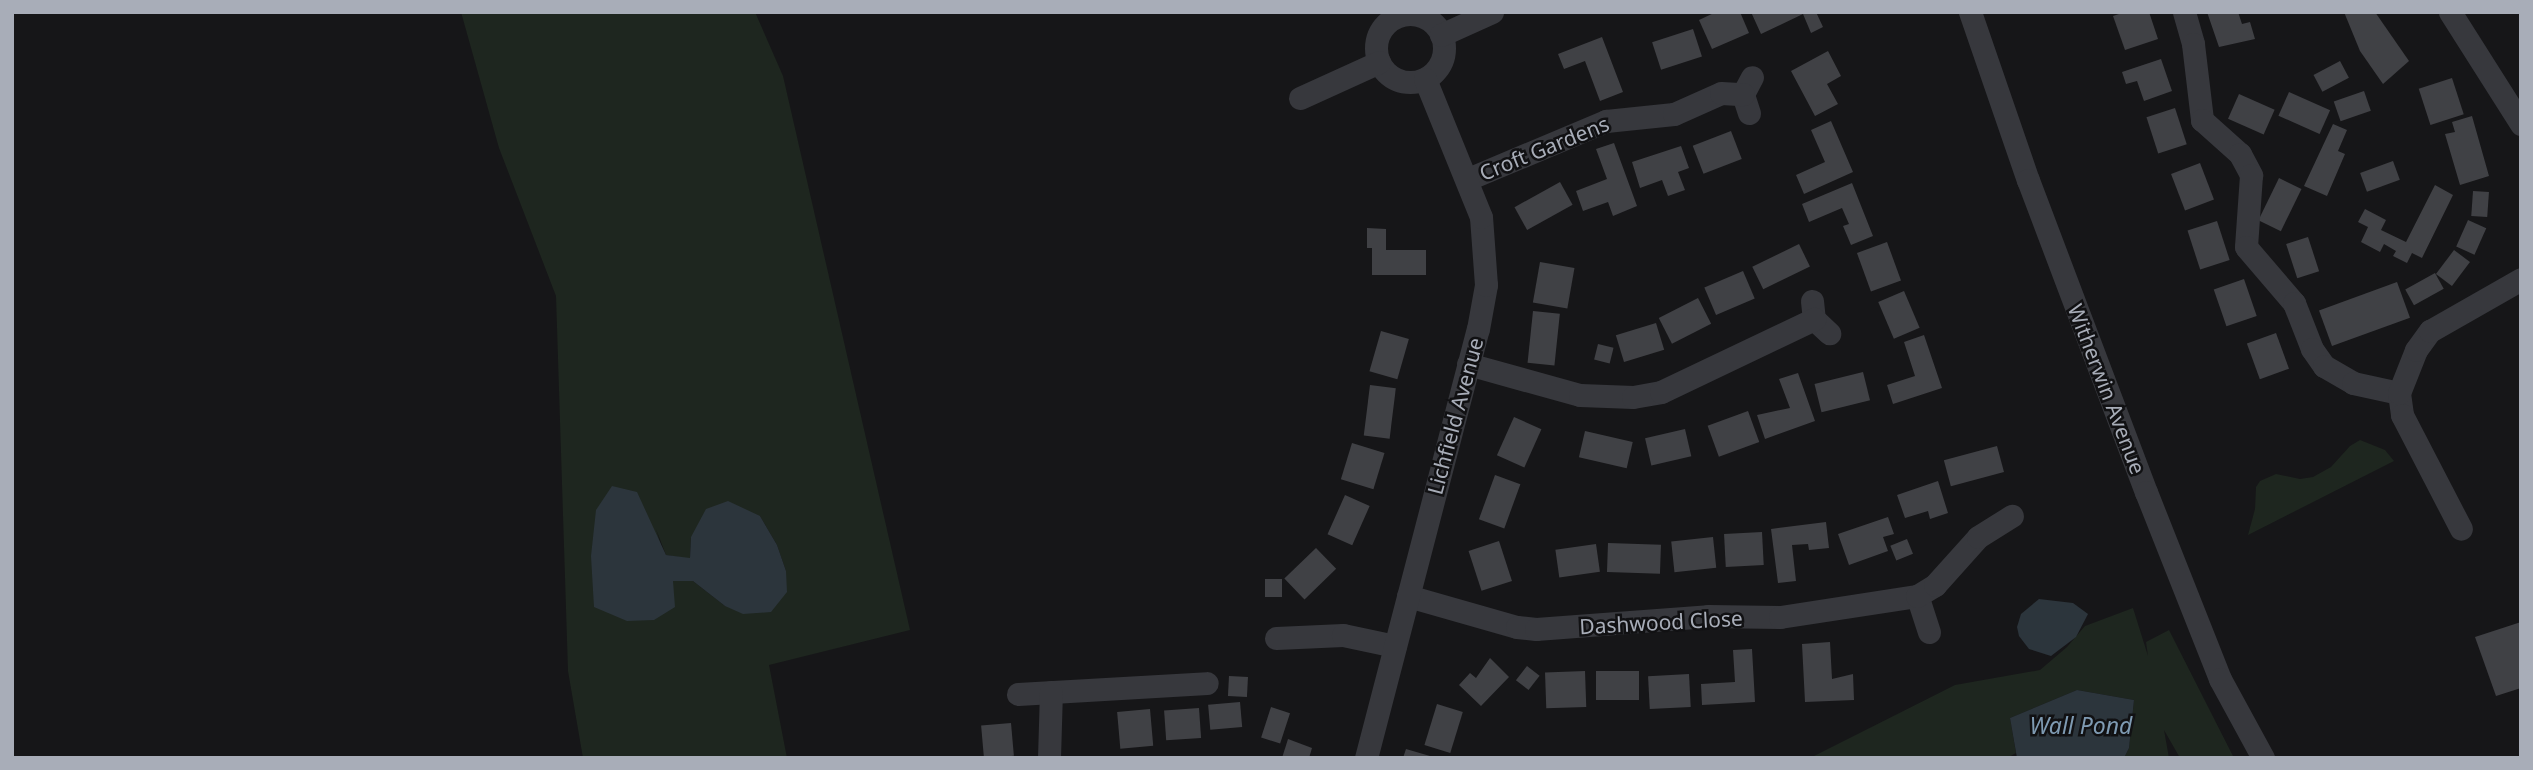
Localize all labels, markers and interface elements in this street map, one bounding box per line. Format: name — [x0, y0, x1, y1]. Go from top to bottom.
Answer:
street label: Croft Gardens — [1475, 111, 1613, 185]
street label: Witherwin Avenue — [2063, 300, 2151, 478]
street label: Lichfield Avenue — [1422, 335, 1488, 497]
street label: Dashwood Close — [1579, 605, 1743, 639]
water label: Wall Pond — [2030, 711, 2132, 739]

